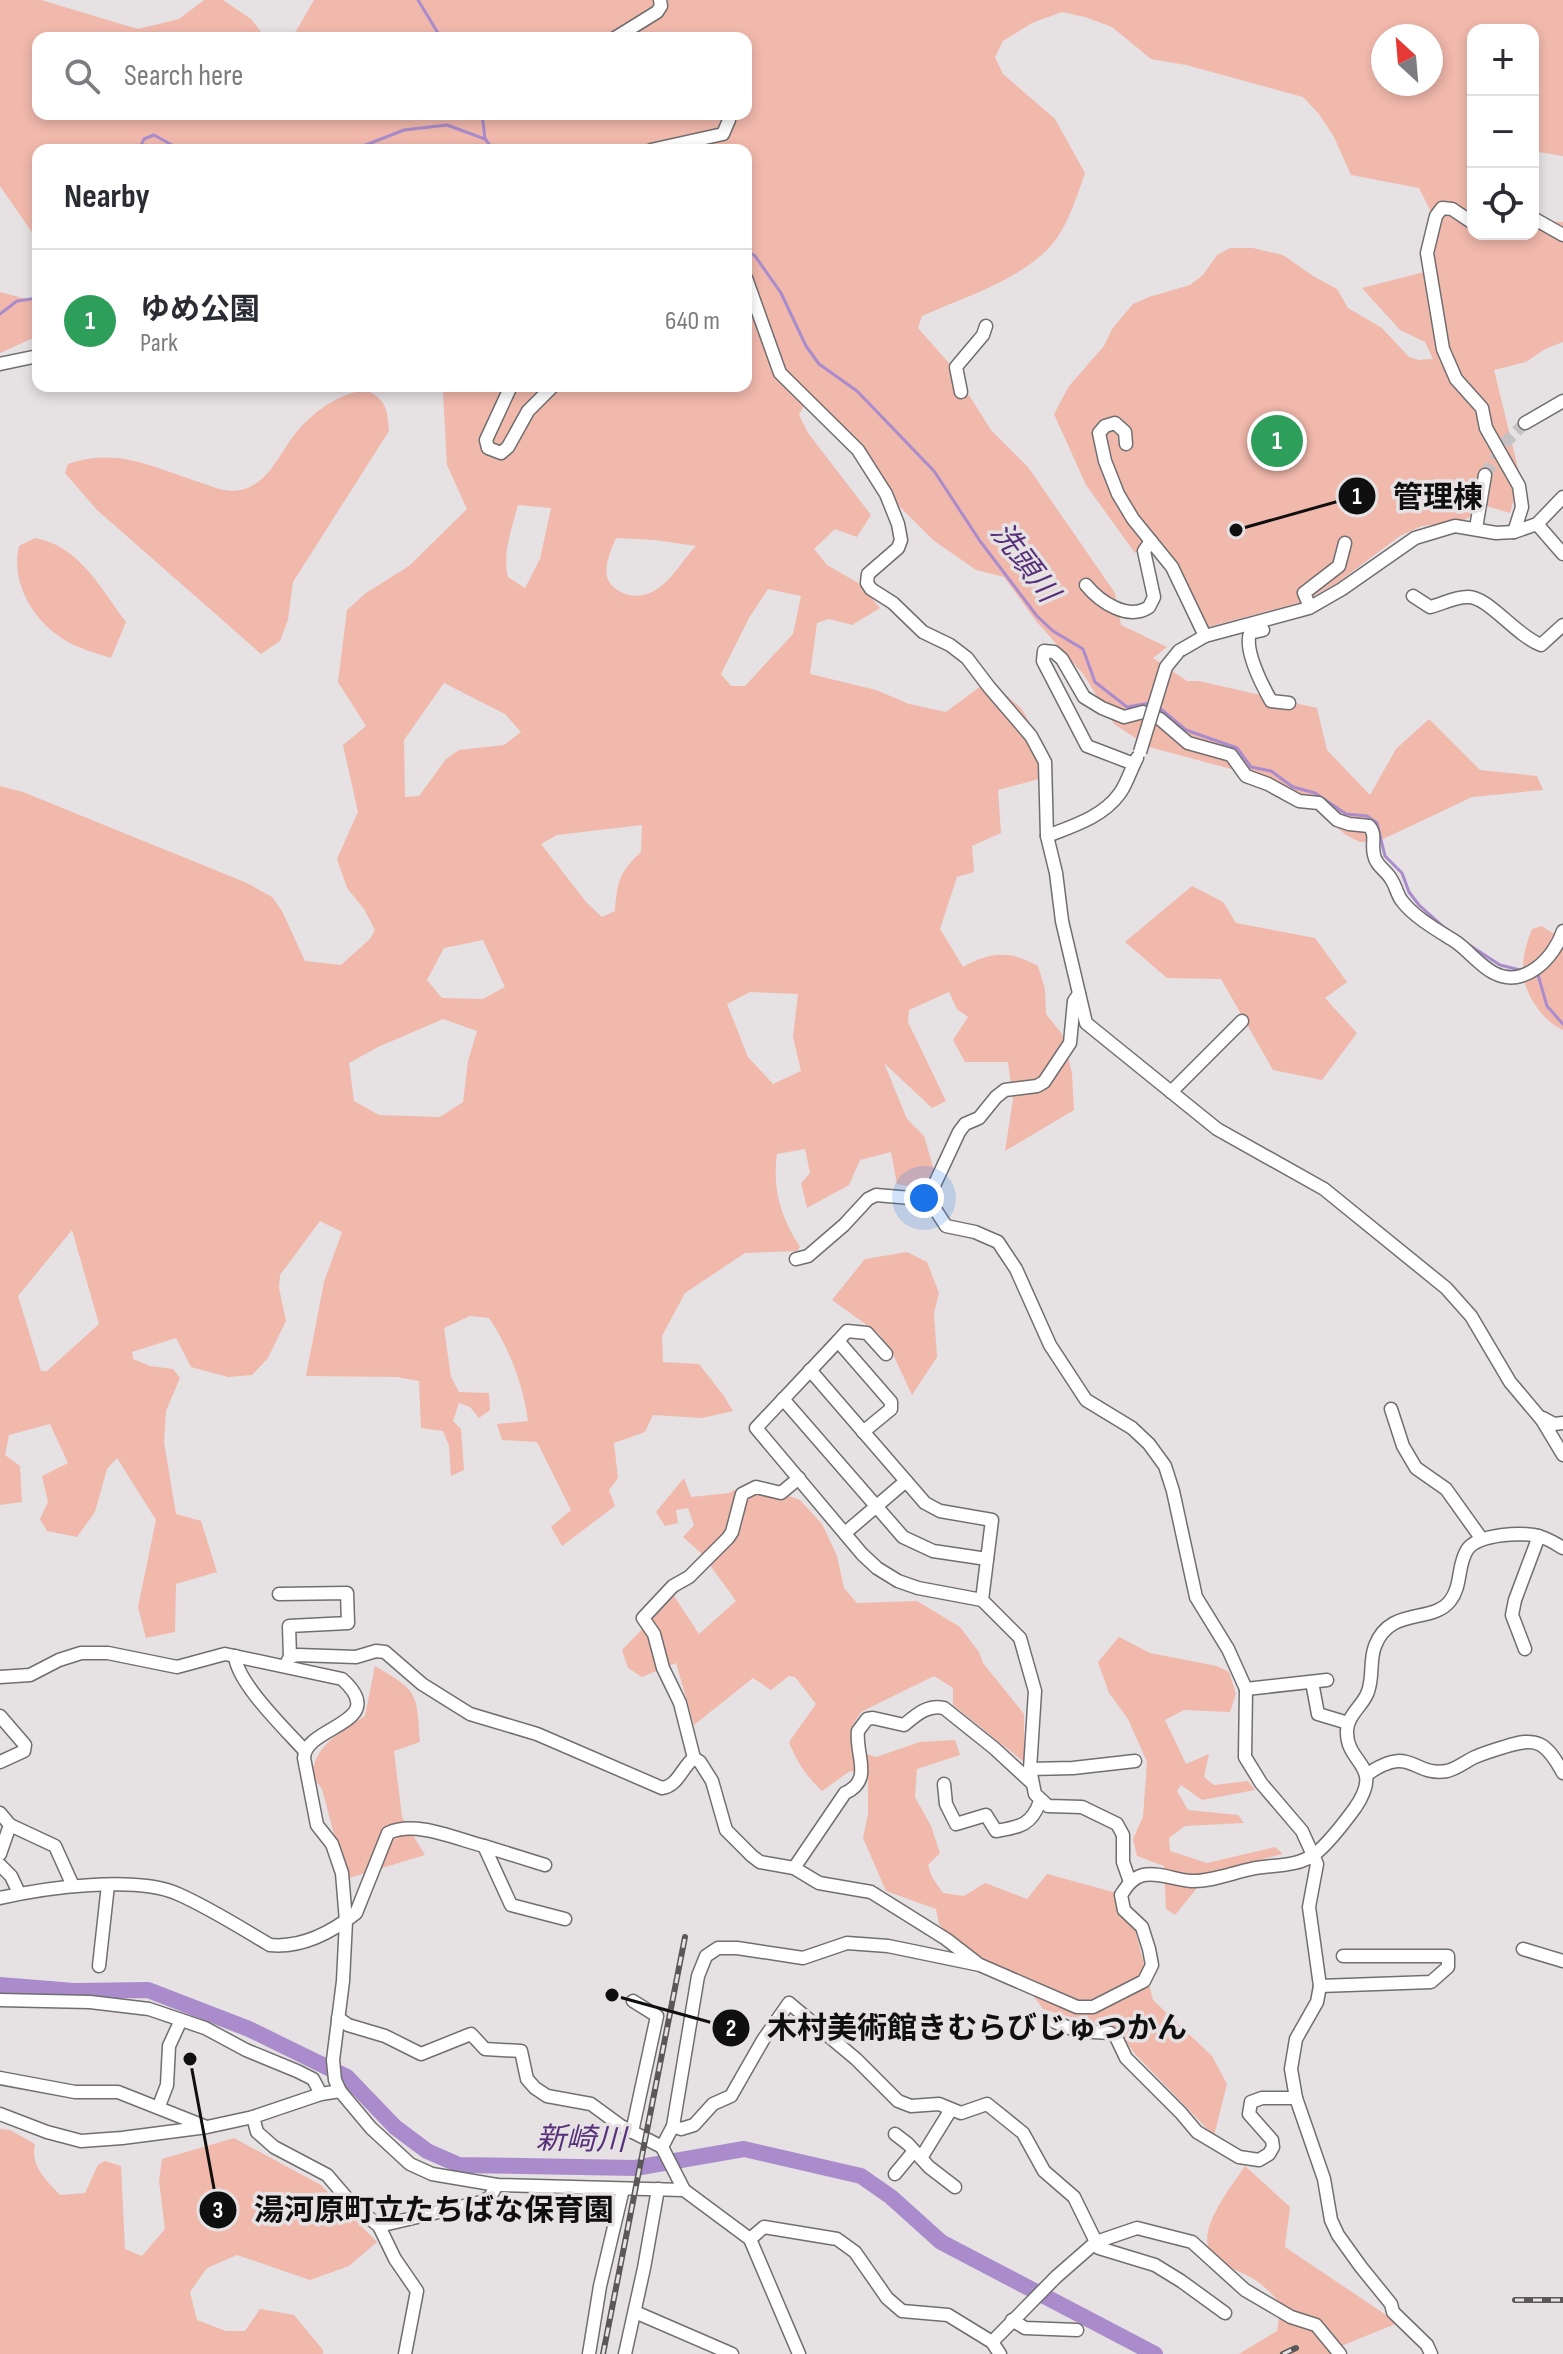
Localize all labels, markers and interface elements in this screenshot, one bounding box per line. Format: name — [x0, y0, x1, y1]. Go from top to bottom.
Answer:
north arrow — [1371, 24, 1443, 96]
map controls — [1467, 24, 1539, 240]
button: + — [1467, 24, 1539, 96]
search box — [32, 32, 752, 120]
icon: search — [60, 54, 104, 98]
text: Search here — [124, 58, 243, 94]
button: − — [1467, 96, 1539, 168]
button: locate — [1467, 168, 1539, 240]
text: Nearby — [64, 176, 150, 217]
text: ゆめ公園 — [140, 292, 260, 328]
text: 1 — [85, 306, 95, 337]
text: 640 m — [665, 306, 720, 337]
text: Park — [140, 328, 178, 359]
pin: 1 — [1251, 411, 1303, 471]
callout: 管理棟 — [1337, 469, 1499, 523]
text: 管理棟 — [1393, 480, 1483, 516]
text: 1 — [1352, 482, 1362, 511]
water label: 洗頭川 — [983, 516, 1067, 612]
your location — [904, 1178, 944, 1218]
callout: 木村美術館きむらびじゅつかん — [711, 2001, 1203, 2055]
text: 木村美術館きむらびじゅつかん — [767, 2011, 1187, 2047]
text: 2 — [726, 2014, 736, 2043]
water label: 新崎川 — [536, 2121, 629, 2159]
callout: 湯河原町立たちばな保育園 — [198, 2183, 630, 2237]
text: 湯河原町立たちばな保育園 — [254, 2193, 614, 2229]
text: 3 — [213, 2196, 223, 2225]

